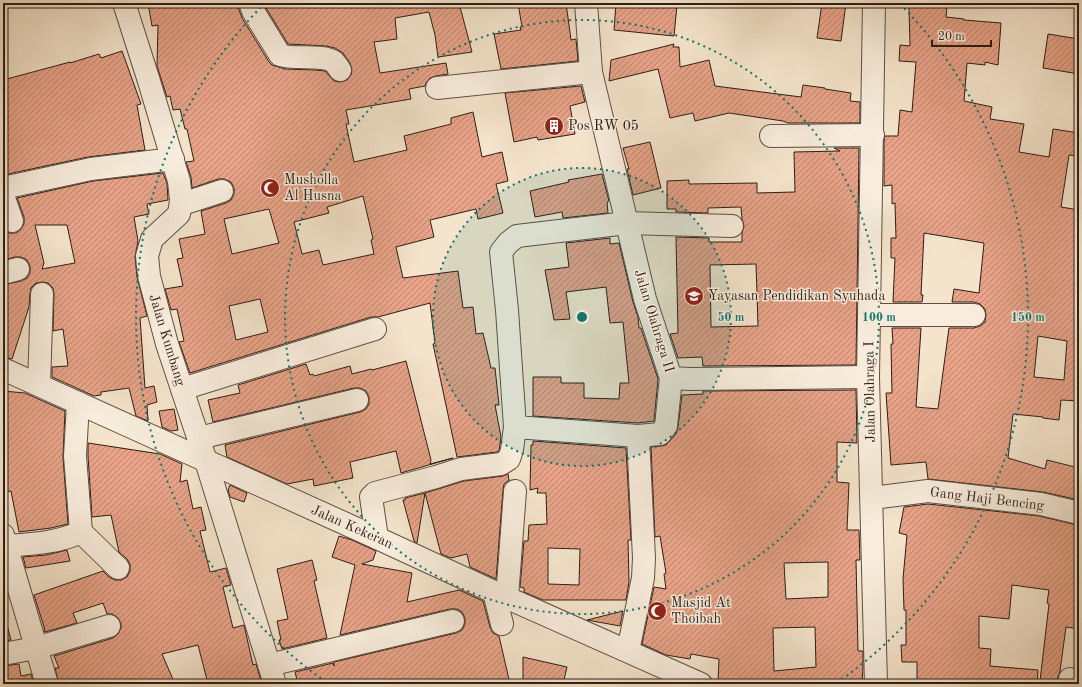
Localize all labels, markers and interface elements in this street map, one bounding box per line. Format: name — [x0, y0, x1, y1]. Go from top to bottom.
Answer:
scale bar — [932, 22, 991, 48]
text: 20 m — [938, 31, 965, 43]
building icon: Pos RW 05 — [543, 115, 565, 137]
place label: Pos RW 05 — [568, 119, 639, 133]
place label: Musholla Al Husna — [284, 173, 342, 203]
mosque icon: Musholla Al Husna — [259, 177, 281, 199]
street label: Jalan Olahraga II — [632, 268, 676, 374]
school or university icon: Yayasan Pendidikan Syuhada — [683, 285, 705, 307]
place label: Yayasan Pendidikan Syuhada — [708, 289, 885, 303]
street label: Jalan Kumbang — [146, 293, 188, 388]
centre of rings — [575, 310, 589, 324]
text: 50 m — [718, 311, 745, 324]
text: 150 m — [1011, 311, 1045, 324]
text: 100 m — [862, 312, 896, 324]
street label: Jalan Olahraga I — [862, 341, 878, 443]
street label: Gang Haji Bencing — [929, 485, 1045, 513]
street label: Jalan Kekeran — [309, 503, 395, 551]
place label: Masjid At Thoibah — [671, 596, 731, 626]
mosque icon: Masjid At Thoibah — [646, 600, 668, 622]

